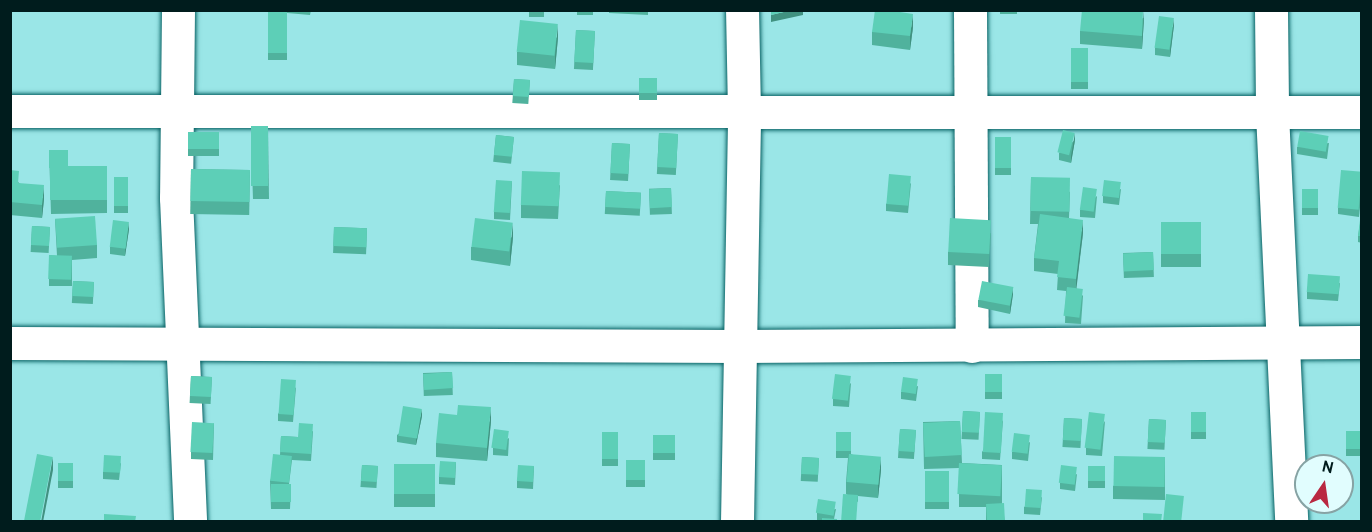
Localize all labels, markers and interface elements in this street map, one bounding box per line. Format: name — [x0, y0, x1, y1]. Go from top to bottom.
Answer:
north arrow — [1294, 454, 1354, 514]
text: N — [1320, 457, 1335, 479]

